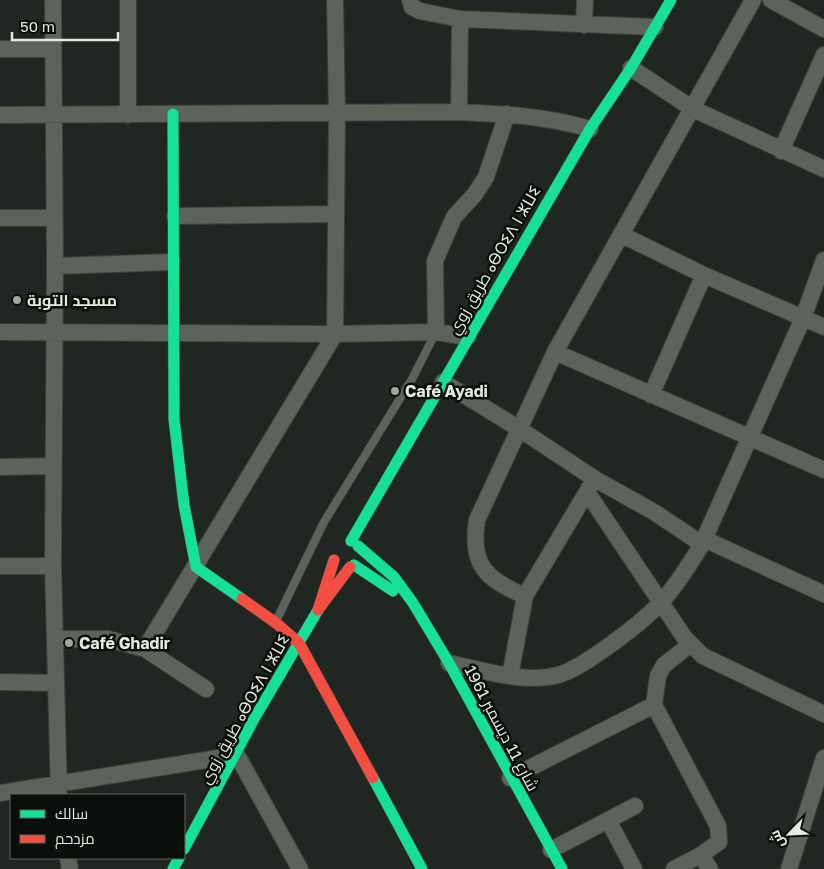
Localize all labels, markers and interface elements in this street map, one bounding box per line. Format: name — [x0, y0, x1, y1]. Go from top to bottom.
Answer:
scale bar — [12, 10, 119, 42]
text: 50 m — [20, 17, 55, 35]
street label: طريق زوي ⴰⴱⵔⵉⴷ ⵏ ⵣⵡⵉ — [443, 182, 548, 340]
place label: مسجد التوبة — [27, 290, 117, 310]
marker: مسجد التوبة — [11, 294, 23, 306]
place label: Café Ayadi — [405, 381, 488, 401]
marker: Café Ayadi — [389, 385, 401, 397]
street label: طريق زوي ⴰⴱⵔⵉⴷ ⵏ ⵣⵡⵉ — [195, 631, 297, 789]
place label: Café Ghadir — [79, 633, 170, 653]
marker: Café Ghadir — [63, 637, 75, 649]
street label: شارع 11 ديسمبر 1961 — [459, 662, 544, 795]
legend — [10, 794, 185, 859]
text: سالك — [55, 804, 88, 822]
north arrow — [764, 809, 814, 859]
text: ش — [765, 827, 789, 851]
text: مزدحم — [55, 829, 95, 849]

